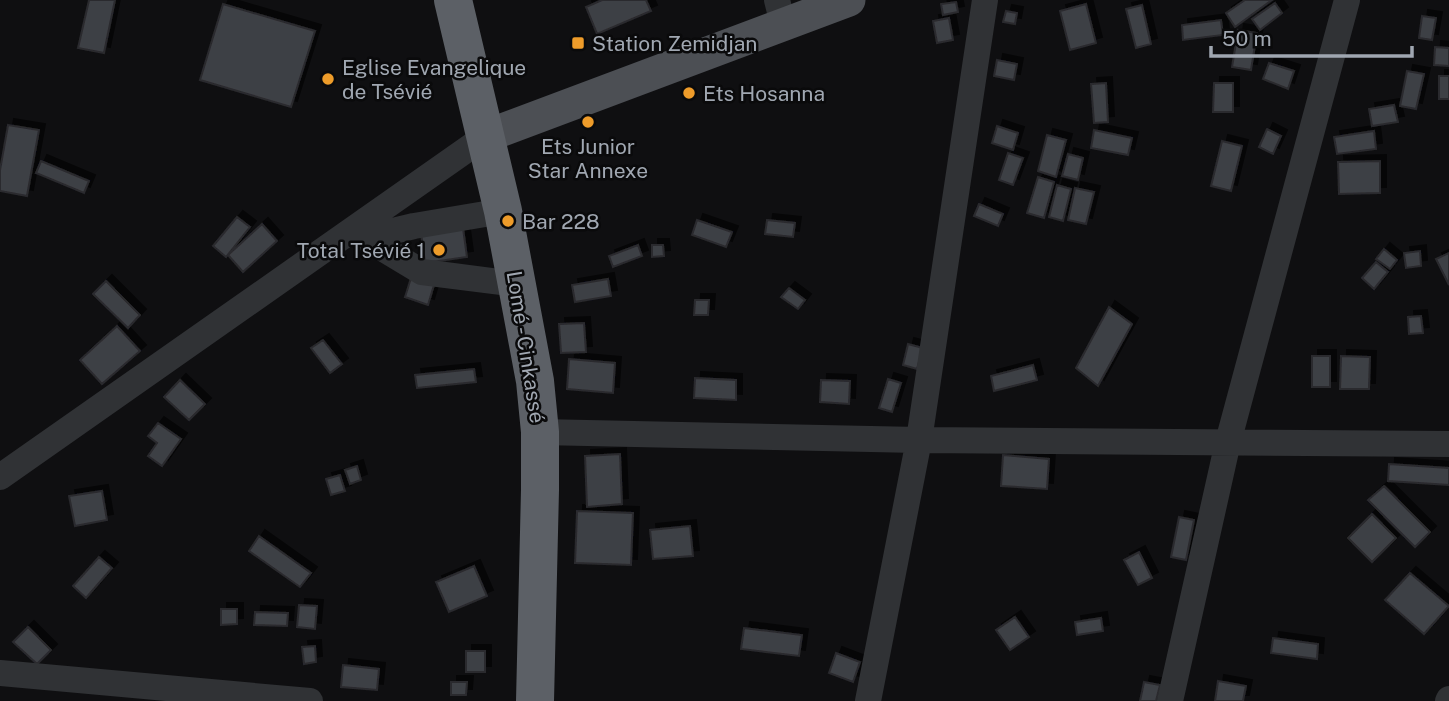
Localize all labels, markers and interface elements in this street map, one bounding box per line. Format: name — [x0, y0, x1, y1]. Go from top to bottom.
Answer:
scale bar — [1211, 14, 1412, 58]
text: 50 m — [1222, 26, 1272, 51]
place label: Station Zemidjan — [592, 31, 757, 56]
marker: Station Zemidjan — [570, 35, 586, 51]
place label: Eglise Evangelique de Tsévié — [342, 55, 526, 104]
marker: Eglise Evangelique de Tsévié — [320, 71, 336, 87]
place label: Ets Hosanna — [703, 81, 825, 106]
marker: Ets Hosanna — [681, 85, 697, 101]
marker: Ets Junior Star Annexe — [580, 114, 596, 130]
place label: Ets Junior Star Annexe — [528, 134, 648, 183]
place label: Bar 228 — [522, 209, 600, 234]
marker: Bar 228 — [500, 213, 516, 229]
place label: Total Tsévié 1 — [297, 238, 425, 263]
marker: Total Tsévié 1 — [431, 242, 447, 258]
street label: Lomé - Cinkassé — [502, 269, 550, 425]

